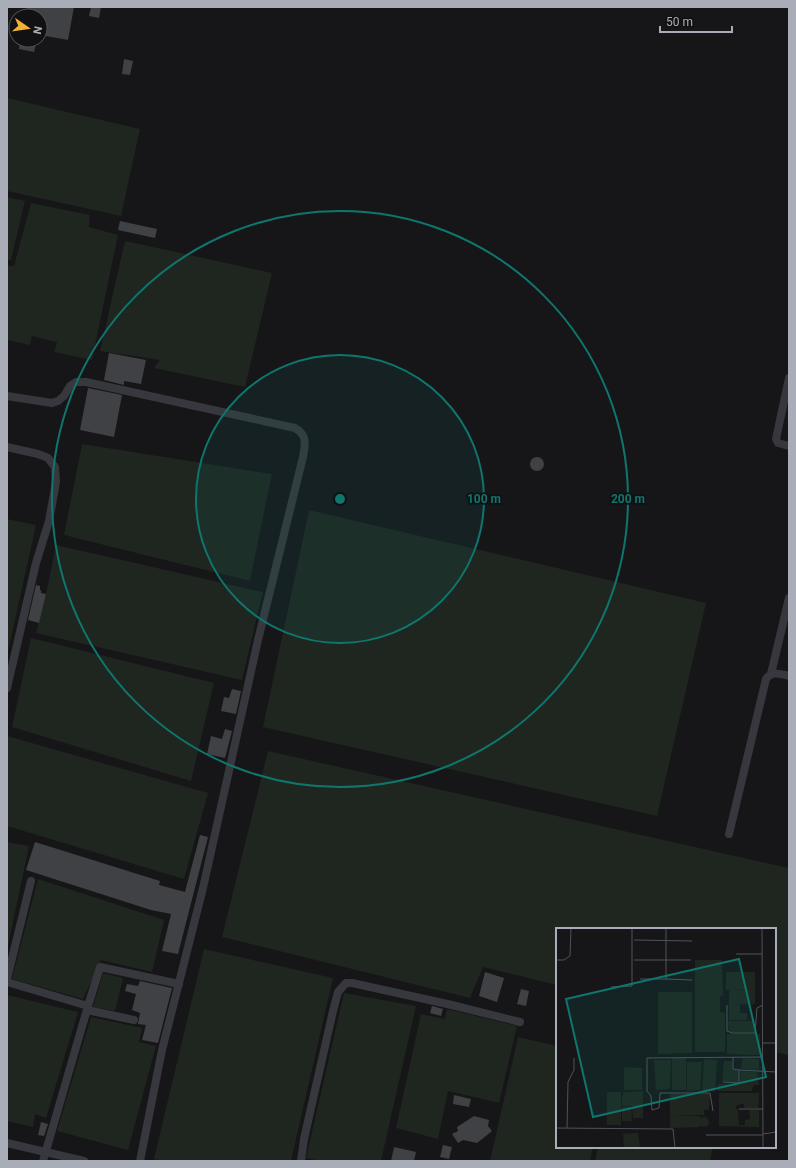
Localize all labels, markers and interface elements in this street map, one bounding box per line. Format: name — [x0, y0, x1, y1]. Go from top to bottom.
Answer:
north arrow — [8, 8, 48, 48]
scale bar — [660, 8, 732, 34]
text: 50 m — [666, 15, 693, 29]
text: N — [30, 25, 44, 36]
centre of rings — [333, 492, 347, 506]
text: 100 m — [467, 492, 501, 506]
text: 200 m — [611, 492, 645, 506]
inset map — [556, 928, 776, 1148]

